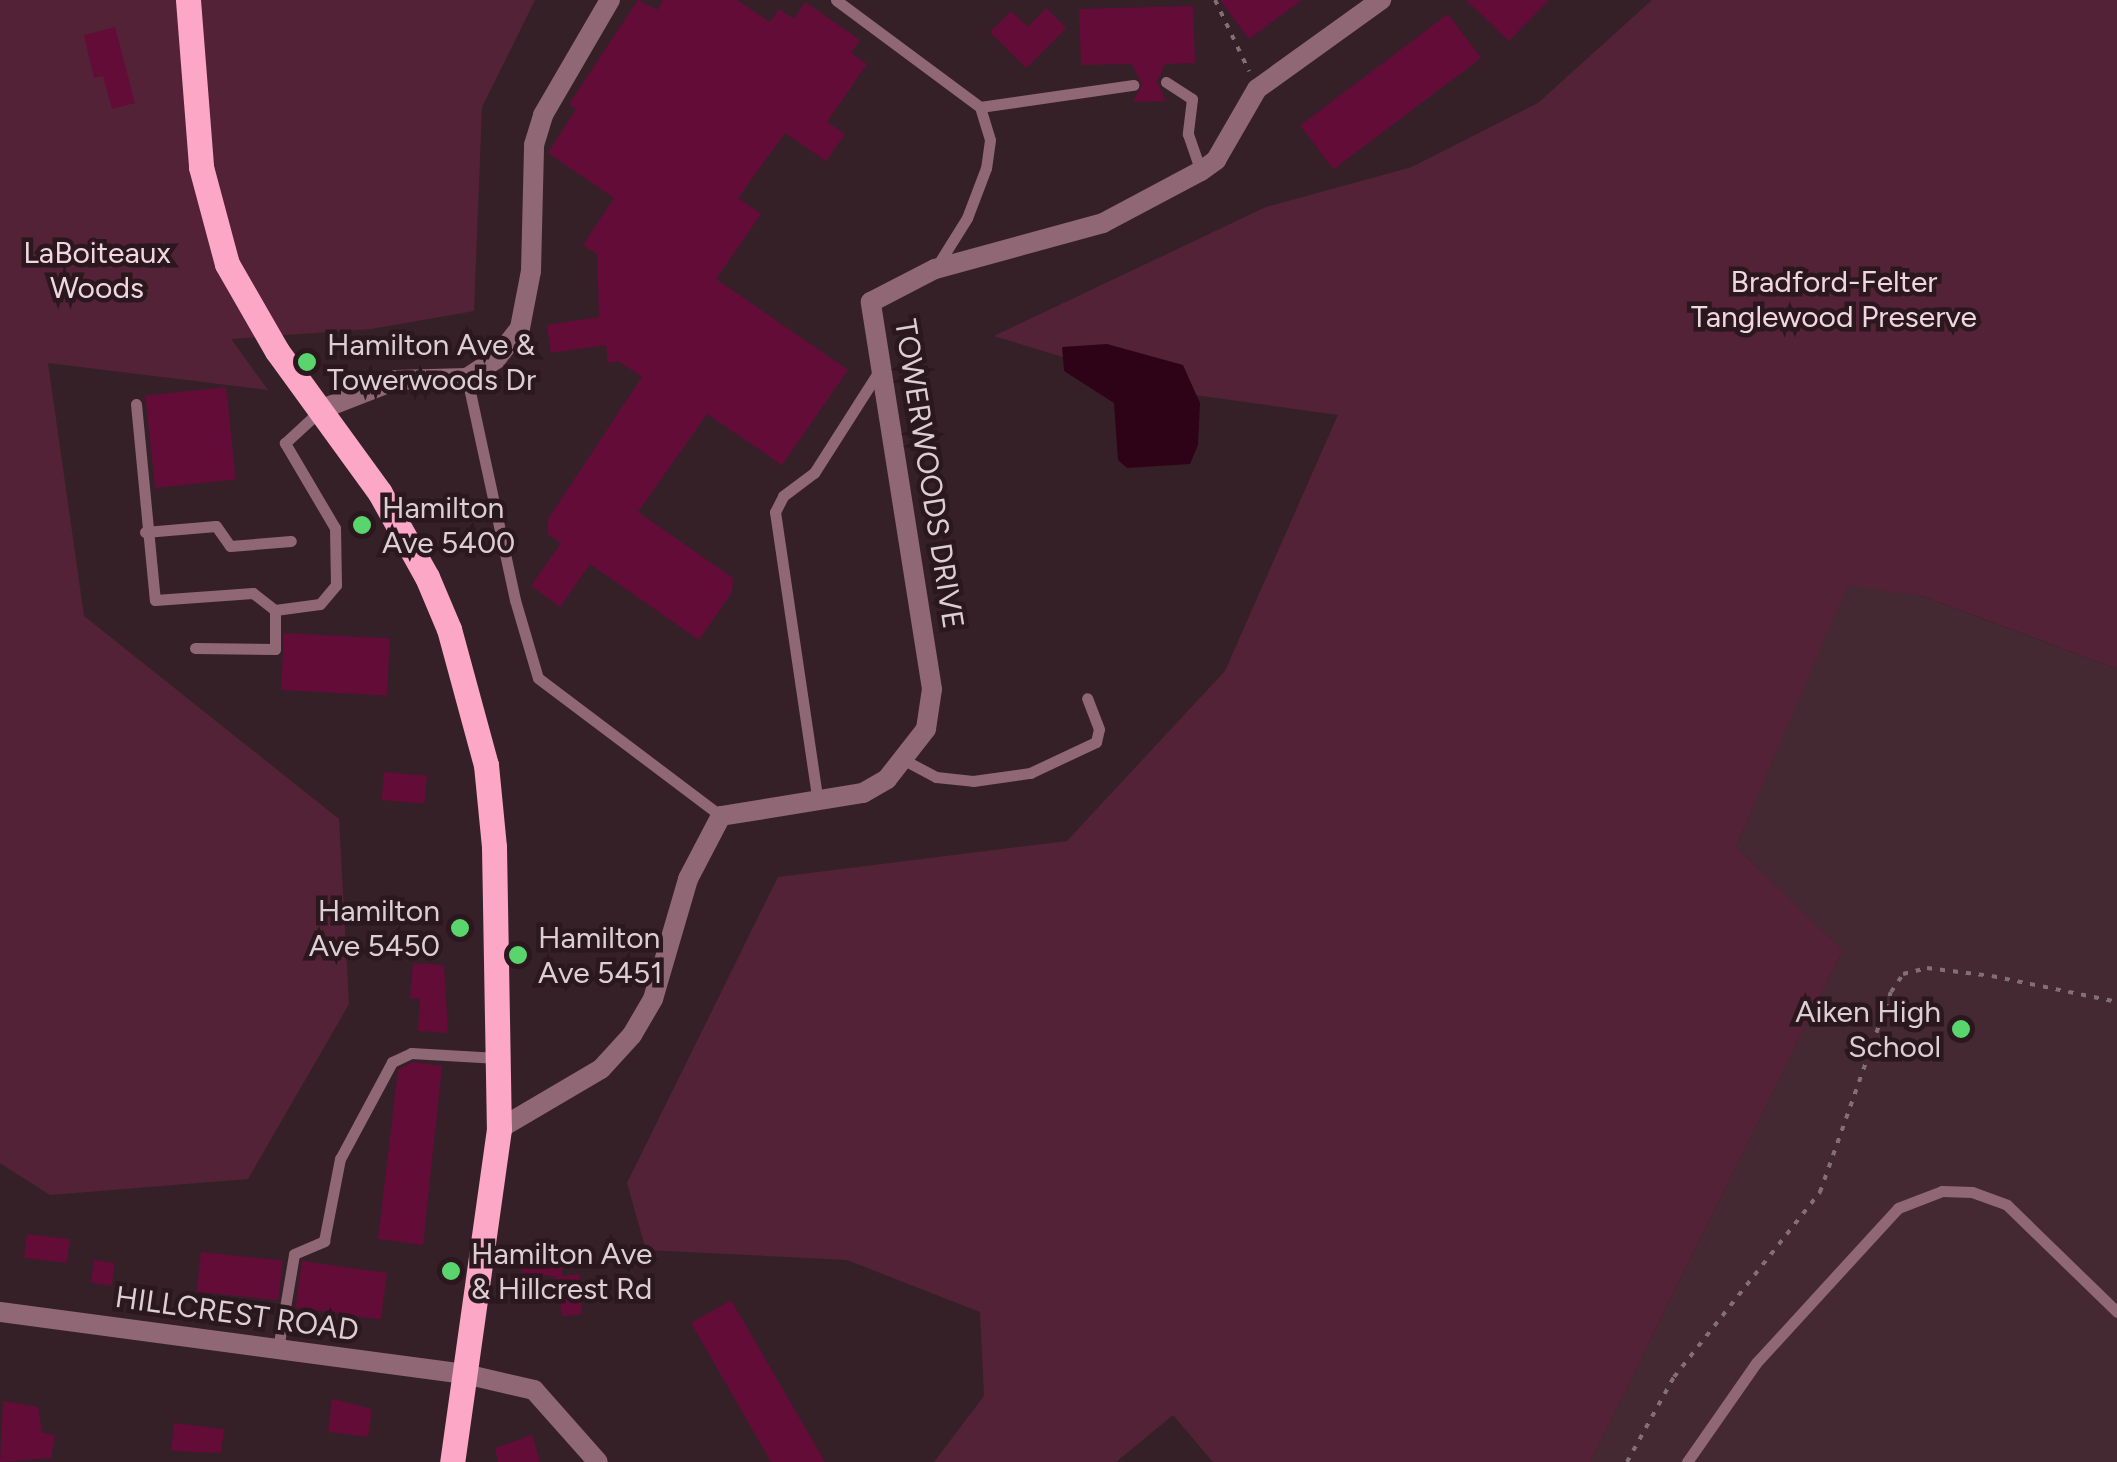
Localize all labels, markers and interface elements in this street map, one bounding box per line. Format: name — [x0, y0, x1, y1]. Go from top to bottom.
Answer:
park label: LaBoiteaux Woods — [23, 235, 171, 306]
park label: Bradford-Felter Tanglewood Preserve — [1691, 264, 1977, 334]
street label: TOWERWOODS DRIVE — [887, 317, 971, 631]
place label: Hamilton Ave & Towerwoods Dr — [327, 327, 536, 398]
marker: Hamilton Ave & Towerwoods Dr — [296, 351, 318, 373]
place label: Hamilton Ave 5400 — [382, 490, 515, 560]
marker: Hamilton Ave 5400 — [351, 514, 373, 536]
place label: Hamilton Ave 5450 — [309, 893, 440, 964]
marker: Hamilton Ave 5450 — [449, 917, 471, 939]
place label: Hamilton Ave 5451 — [538, 920, 663, 990]
marker: Hamilton Ave 5451 — [507, 944, 529, 966]
place label: Aiken High School — [1795, 994, 1941, 1064]
marker: Aiken High School — [1950, 1018, 1972, 1040]
place label: Hamilton Ave & Hillcrest Rd — [471, 1236, 652, 1306]
marker: Hamilton Ave & Hillcrest Rd — [440, 1260, 462, 1282]
street label: HILLCREST ROAD — [113, 1279, 361, 1349]

